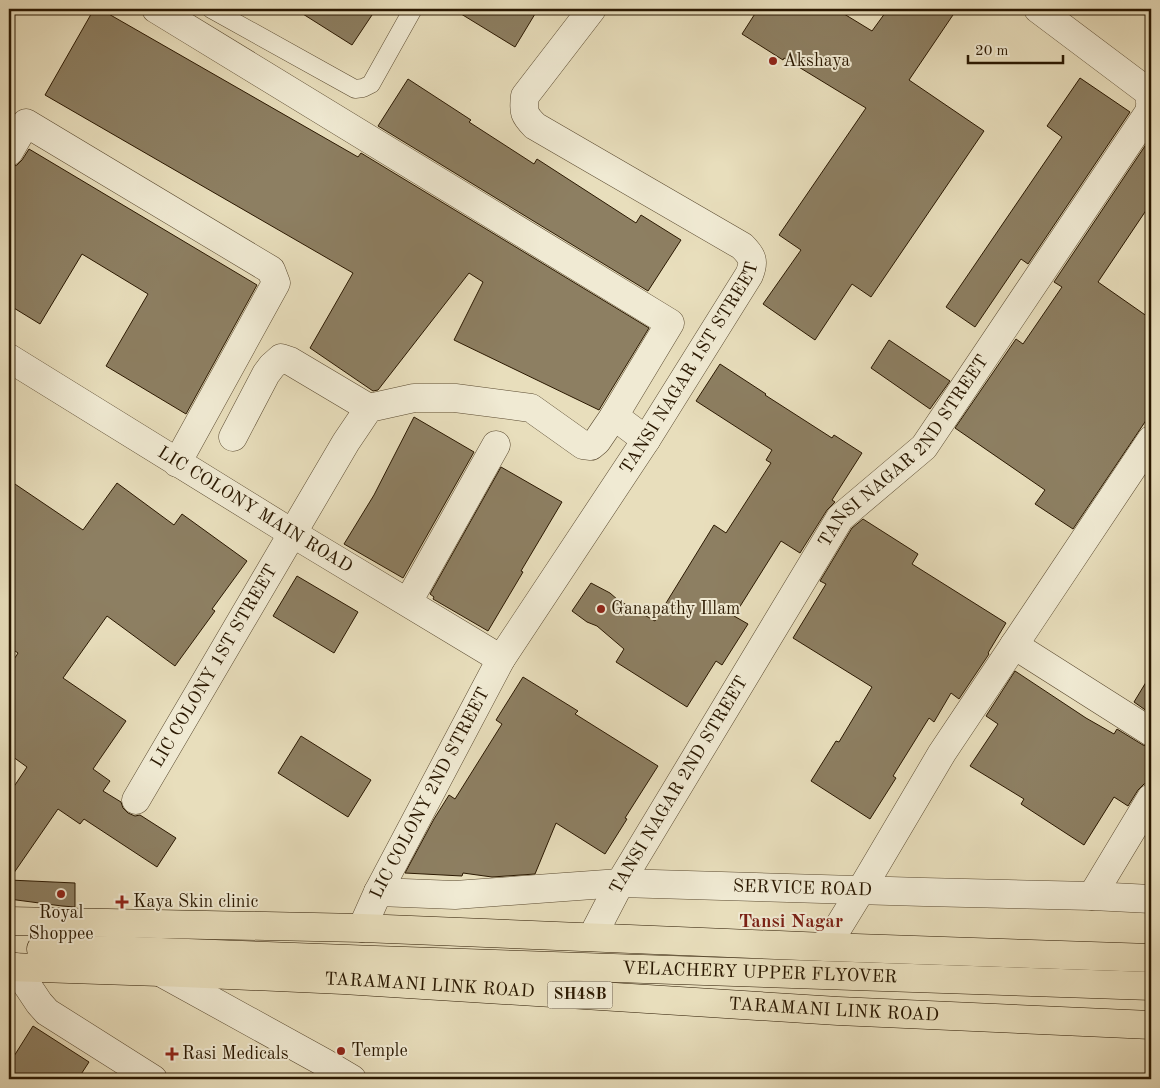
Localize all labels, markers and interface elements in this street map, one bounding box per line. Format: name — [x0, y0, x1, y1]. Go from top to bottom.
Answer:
scale bar — [968, 32, 1062, 64]
text: 20 m — [975, 44, 1009, 59]
place label: Akshaya — [783, 52, 850, 70]
marker: Akshaya — [767, 55, 779, 67]
street label: TANSI NAGAR 1ST STREET — [617, 260, 762, 477]
street label: TANSI NAGAR 2ND STREET — [816, 352, 992, 550]
street label: LIC COLONY MAIN ROAD — [154, 443, 355, 576]
street label: LIC COLONY 1ST STREET — [148, 562, 281, 771]
place label: Ganapathy Illam — [611, 600, 740, 618]
marker: Ganapathy Illam — [595, 603, 607, 615]
street label: TANSI NAGAR 2ND STREET — [607, 673, 751, 897]
street label: LIC COLONY 2ND STREET — [367, 685, 493, 901]
street label: SERVICE ROAD — [733, 877, 872, 899]
marker: Royal Shoppee — [55, 888, 67, 900]
place label: Kaya Skin clinic — [133, 893, 258, 911]
marker: Kaya Skin clinic — [115, 895, 129, 909]
place label: Royal Shoppee — [28, 904, 94, 943]
district label: Tansi Nagar — [739, 913, 843, 932]
street label: VELACHERY UPPER FLYOVER — [622, 959, 897, 986]
street label: TARAMANI LINK ROAD — [324, 970, 535, 1001]
road number: SH48B — [548, 982, 612, 1008]
street label: TARAMANI LINK ROAD — [728, 995, 939, 1025]
place label: Temple — [351, 1042, 408, 1060]
place label: Rasi Medicals — [182, 1045, 289, 1063]
marker: Temple — [335, 1045, 347, 1057]
marker: Rasi Medicals — [166, 1048, 178, 1060]

